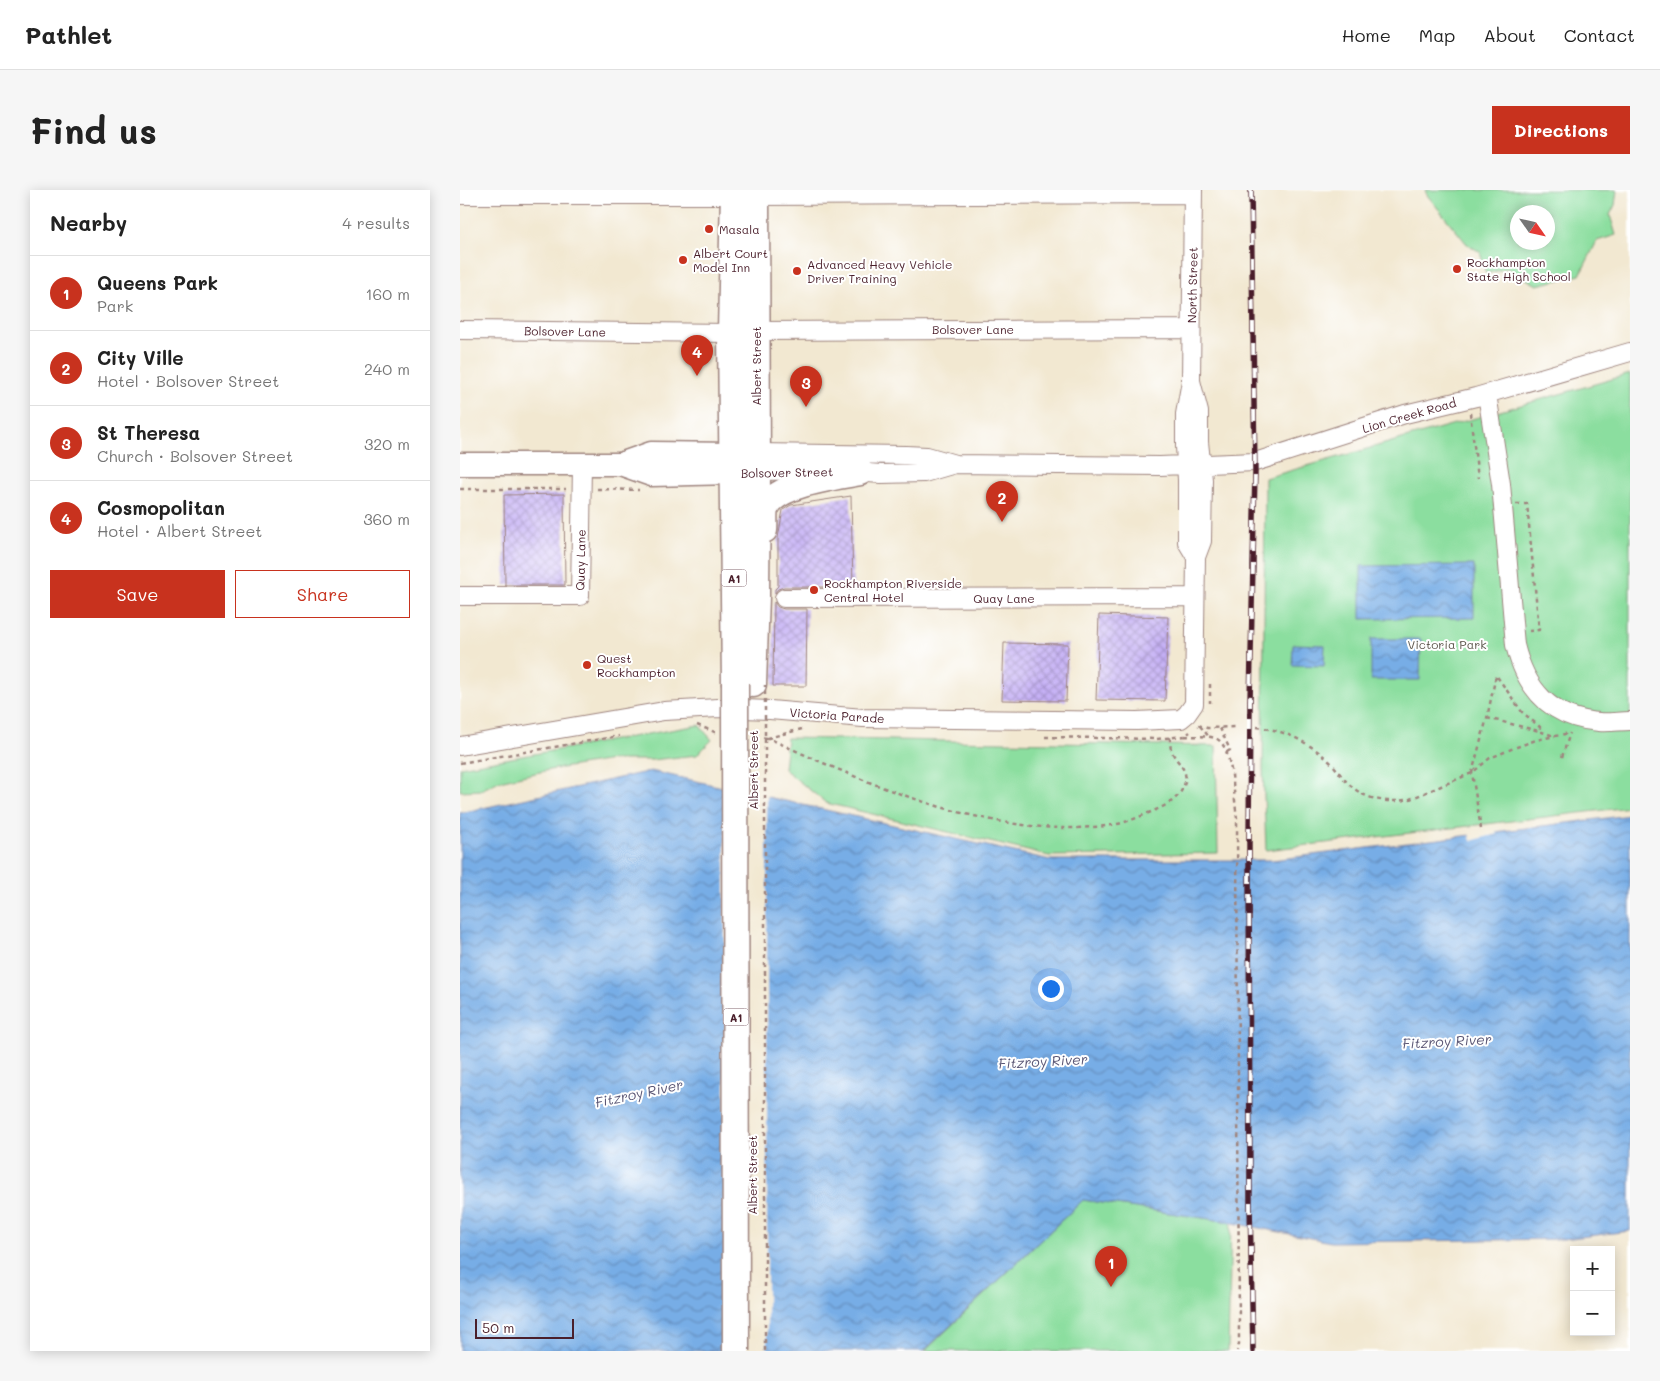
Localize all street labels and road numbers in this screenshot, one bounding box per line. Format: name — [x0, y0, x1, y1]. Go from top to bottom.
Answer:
street label: North Street — [1183, 247, 1201, 323]
street label: Bolsover Lane — [932, 321, 1014, 337]
street label: Bolsover Lane — [524, 322, 606, 340]
street label: Albert Street — [748, 326, 764, 406]
street label: Lion Creek Road — [1360, 394, 1458, 436]
street label: Bolsover Street — [741, 463, 833, 481]
street label: Quay Lane — [571, 529, 589, 591]
road number: A1 — [722, 569, 746, 586]
street label: Quay Lane — [973, 590, 1035, 606]
street label: Victoria Parade — [789, 704, 885, 726]
street label: Albert Street — [745, 730, 761, 810]
road number: A1 — [724, 1009, 748, 1026]
street label: Albert Street — [744, 1135, 760, 1215]

